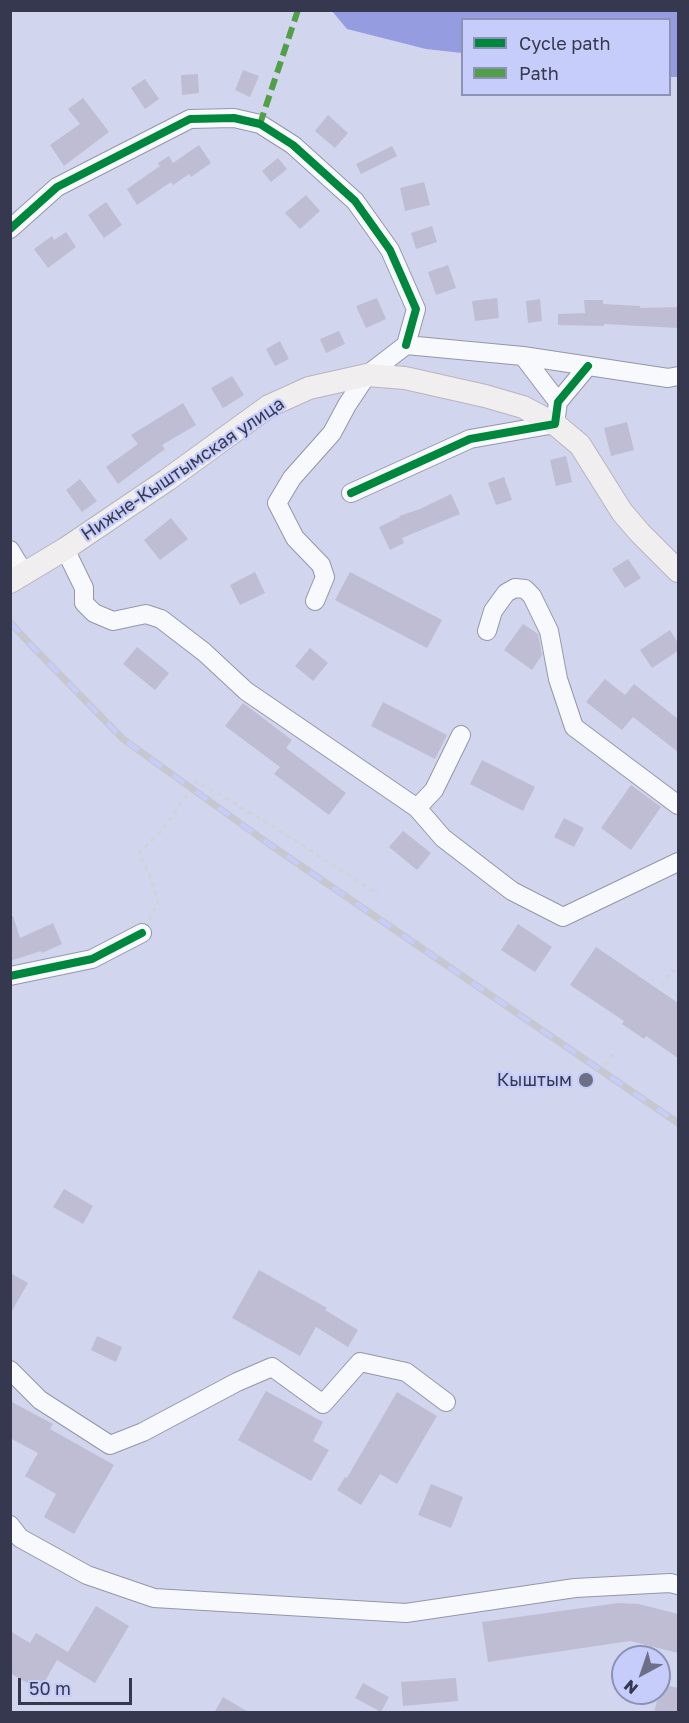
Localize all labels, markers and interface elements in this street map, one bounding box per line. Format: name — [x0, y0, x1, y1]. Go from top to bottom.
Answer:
legend — [461, 18, 671, 96]
text: Cycle path — [519, 32, 611, 54]
text: Path — [519, 62, 559, 84]
street label: Нижне-Кыштымская улица — [77, 393, 289, 545]
place label: Кыштым — [497, 1069, 572, 1091]
marker: Кыштым — [577, 1071, 595, 1089]
north arrow — [611, 1645, 671, 1705]
scale bar — [21, 1666, 135, 1704]
text: N — [620, 1676, 642, 1699]
text: 50 m — [29, 1677, 71, 1699]

